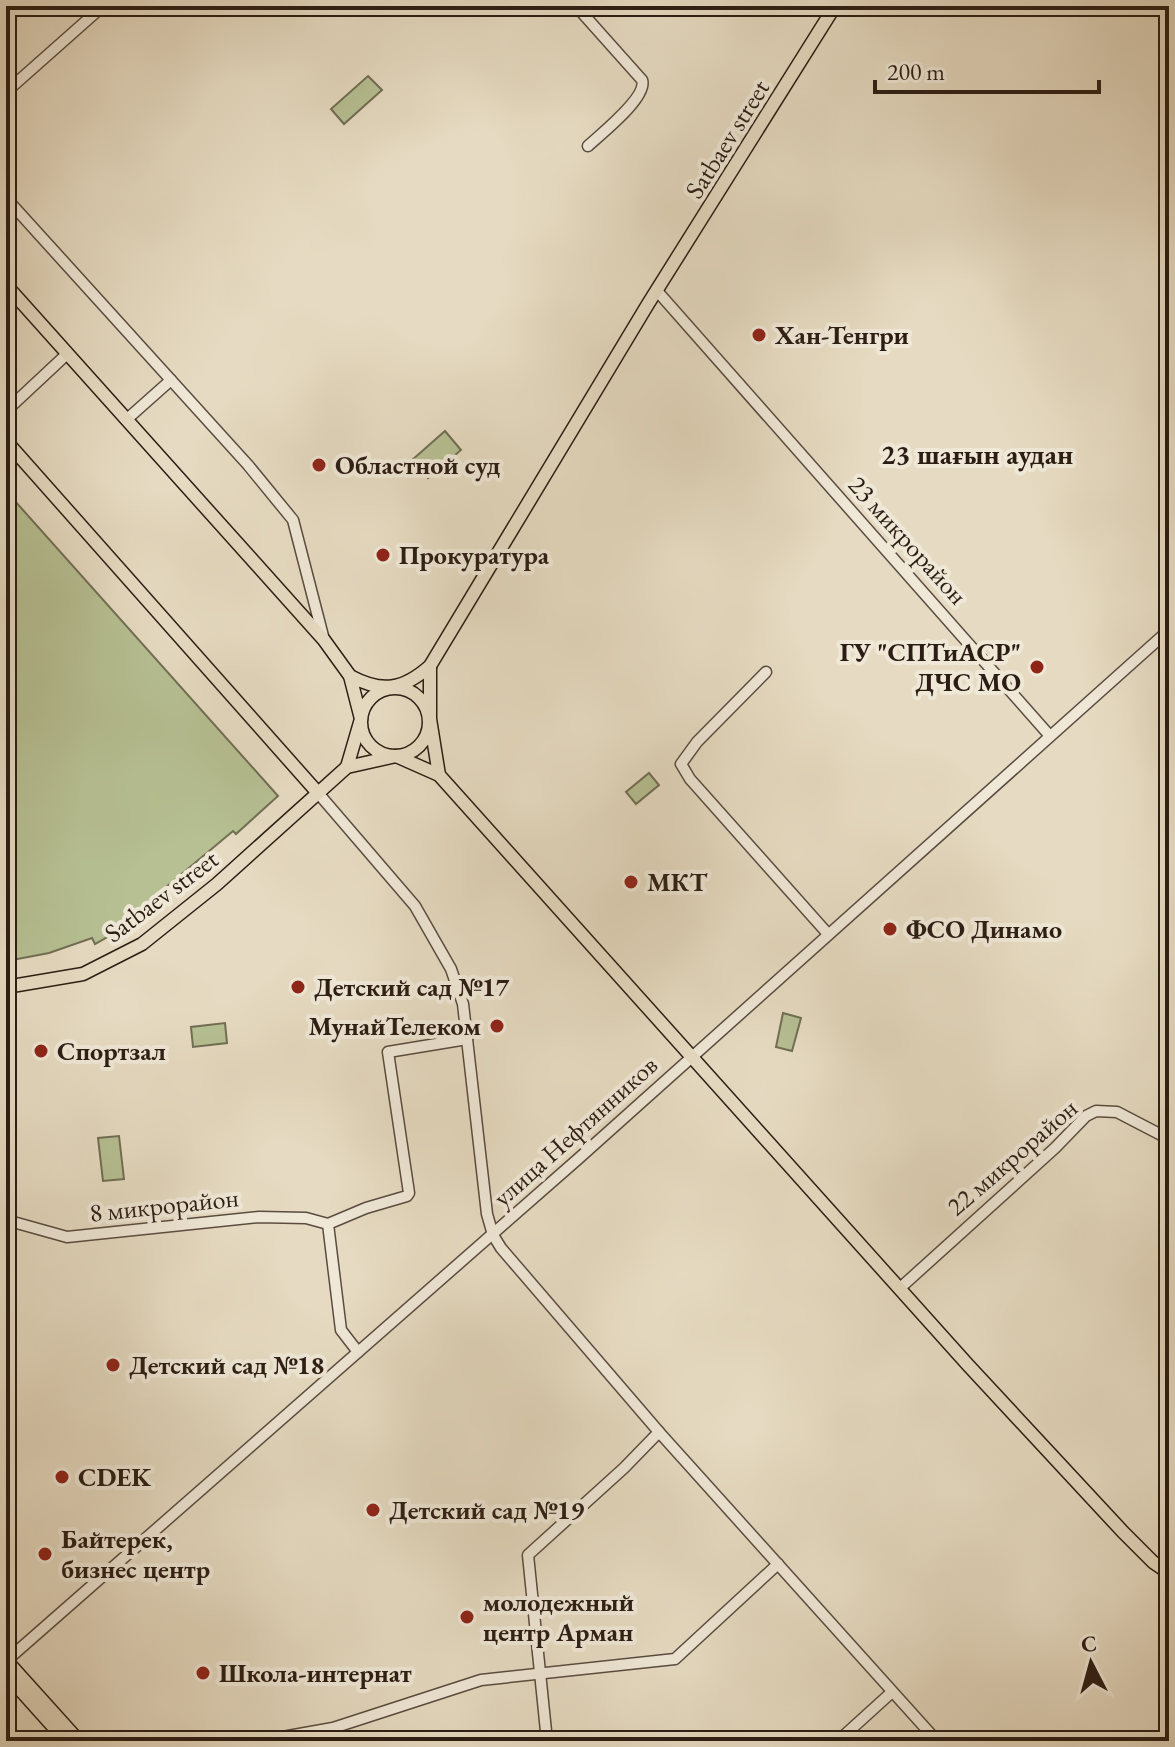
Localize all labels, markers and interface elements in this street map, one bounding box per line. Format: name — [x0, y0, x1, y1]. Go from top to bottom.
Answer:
scale bar — [875, 44, 1099, 94]
text: 200 m — [887, 56, 945, 87]
street label: Satbaev street — [677, 73, 777, 205]
place label: Хан-Тенгри — [774, 318, 909, 352]
marker: Хан-Тенгри — [750, 326, 768, 344]
district label: 23 шағын аудан — [881, 436, 1073, 472]
place label: Областной суд — [335, 448, 501, 482]
marker: Областной суд — [310, 456, 328, 474]
street label: 23 микрорайон — [841, 468, 975, 612]
place label: Прокуратура — [399, 538, 550, 572]
marker: Прокуратура — [374, 546, 392, 564]
place label: ГУ "СПТиАСР" ДЧС МО — [840, 635, 1021, 699]
marker: ГУ "СПТиАСР" ДЧС МО — [1028, 658, 1046, 676]
street label: Satbaev street — [97, 842, 225, 950]
place label: МКТ — [647, 865, 708, 899]
marker: МКТ — [622, 873, 640, 891]
place label: ФСО Динамо — [906, 912, 1062, 946]
marker: ФСО Динамо — [881, 920, 899, 938]
place label: Детский сад №17 — [314, 970, 510, 1004]
marker: Детский сад №17 — [289, 978, 307, 996]
place label: МунайТелеком — [309, 1009, 481, 1043]
marker: МунайТелеком — [488, 1017, 506, 1035]
place label: Спортзал — [57, 1034, 166, 1068]
marker: Спортзал — [32, 1042, 50, 1060]
street label: улица Нефтянников — [485, 1048, 665, 1214]
street label: 22 микрорайон — [940, 1091, 1084, 1223]
street label: 8 микрорайон — [88, 1180, 240, 1230]
place label: Детский сад №18 — [129, 1348, 324, 1382]
marker: Детский сад №18 — [104, 1356, 122, 1374]
place label: CDEK — [78, 1460, 152, 1494]
marker: CDEK — [53, 1468, 71, 1486]
place label: Детский сад №19 — [389, 1493, 585, 1527]
marker: Детский сад №19 — [364, 1501, 382, 1519]
place label: Байтерек, бизнес центр — [61, 1522, 210, 1586]
marker: Байтерек, бизнес центр — [36, 1545, 54, 1563]
place label: молодежный центр Арман — [483, 1585, 634, 1649]
marker: молодежный центр Арман — [458, 1608, 476, 1626]
north arrow — [1051, 1623, 1131, 1703]
text: С — [1080, 1628, 1098, 1659]
place label: Школа-интернат — [219, 1656, 412, 1690]
marker: Школа-интернат — [194, 1664, 212, 1682]

